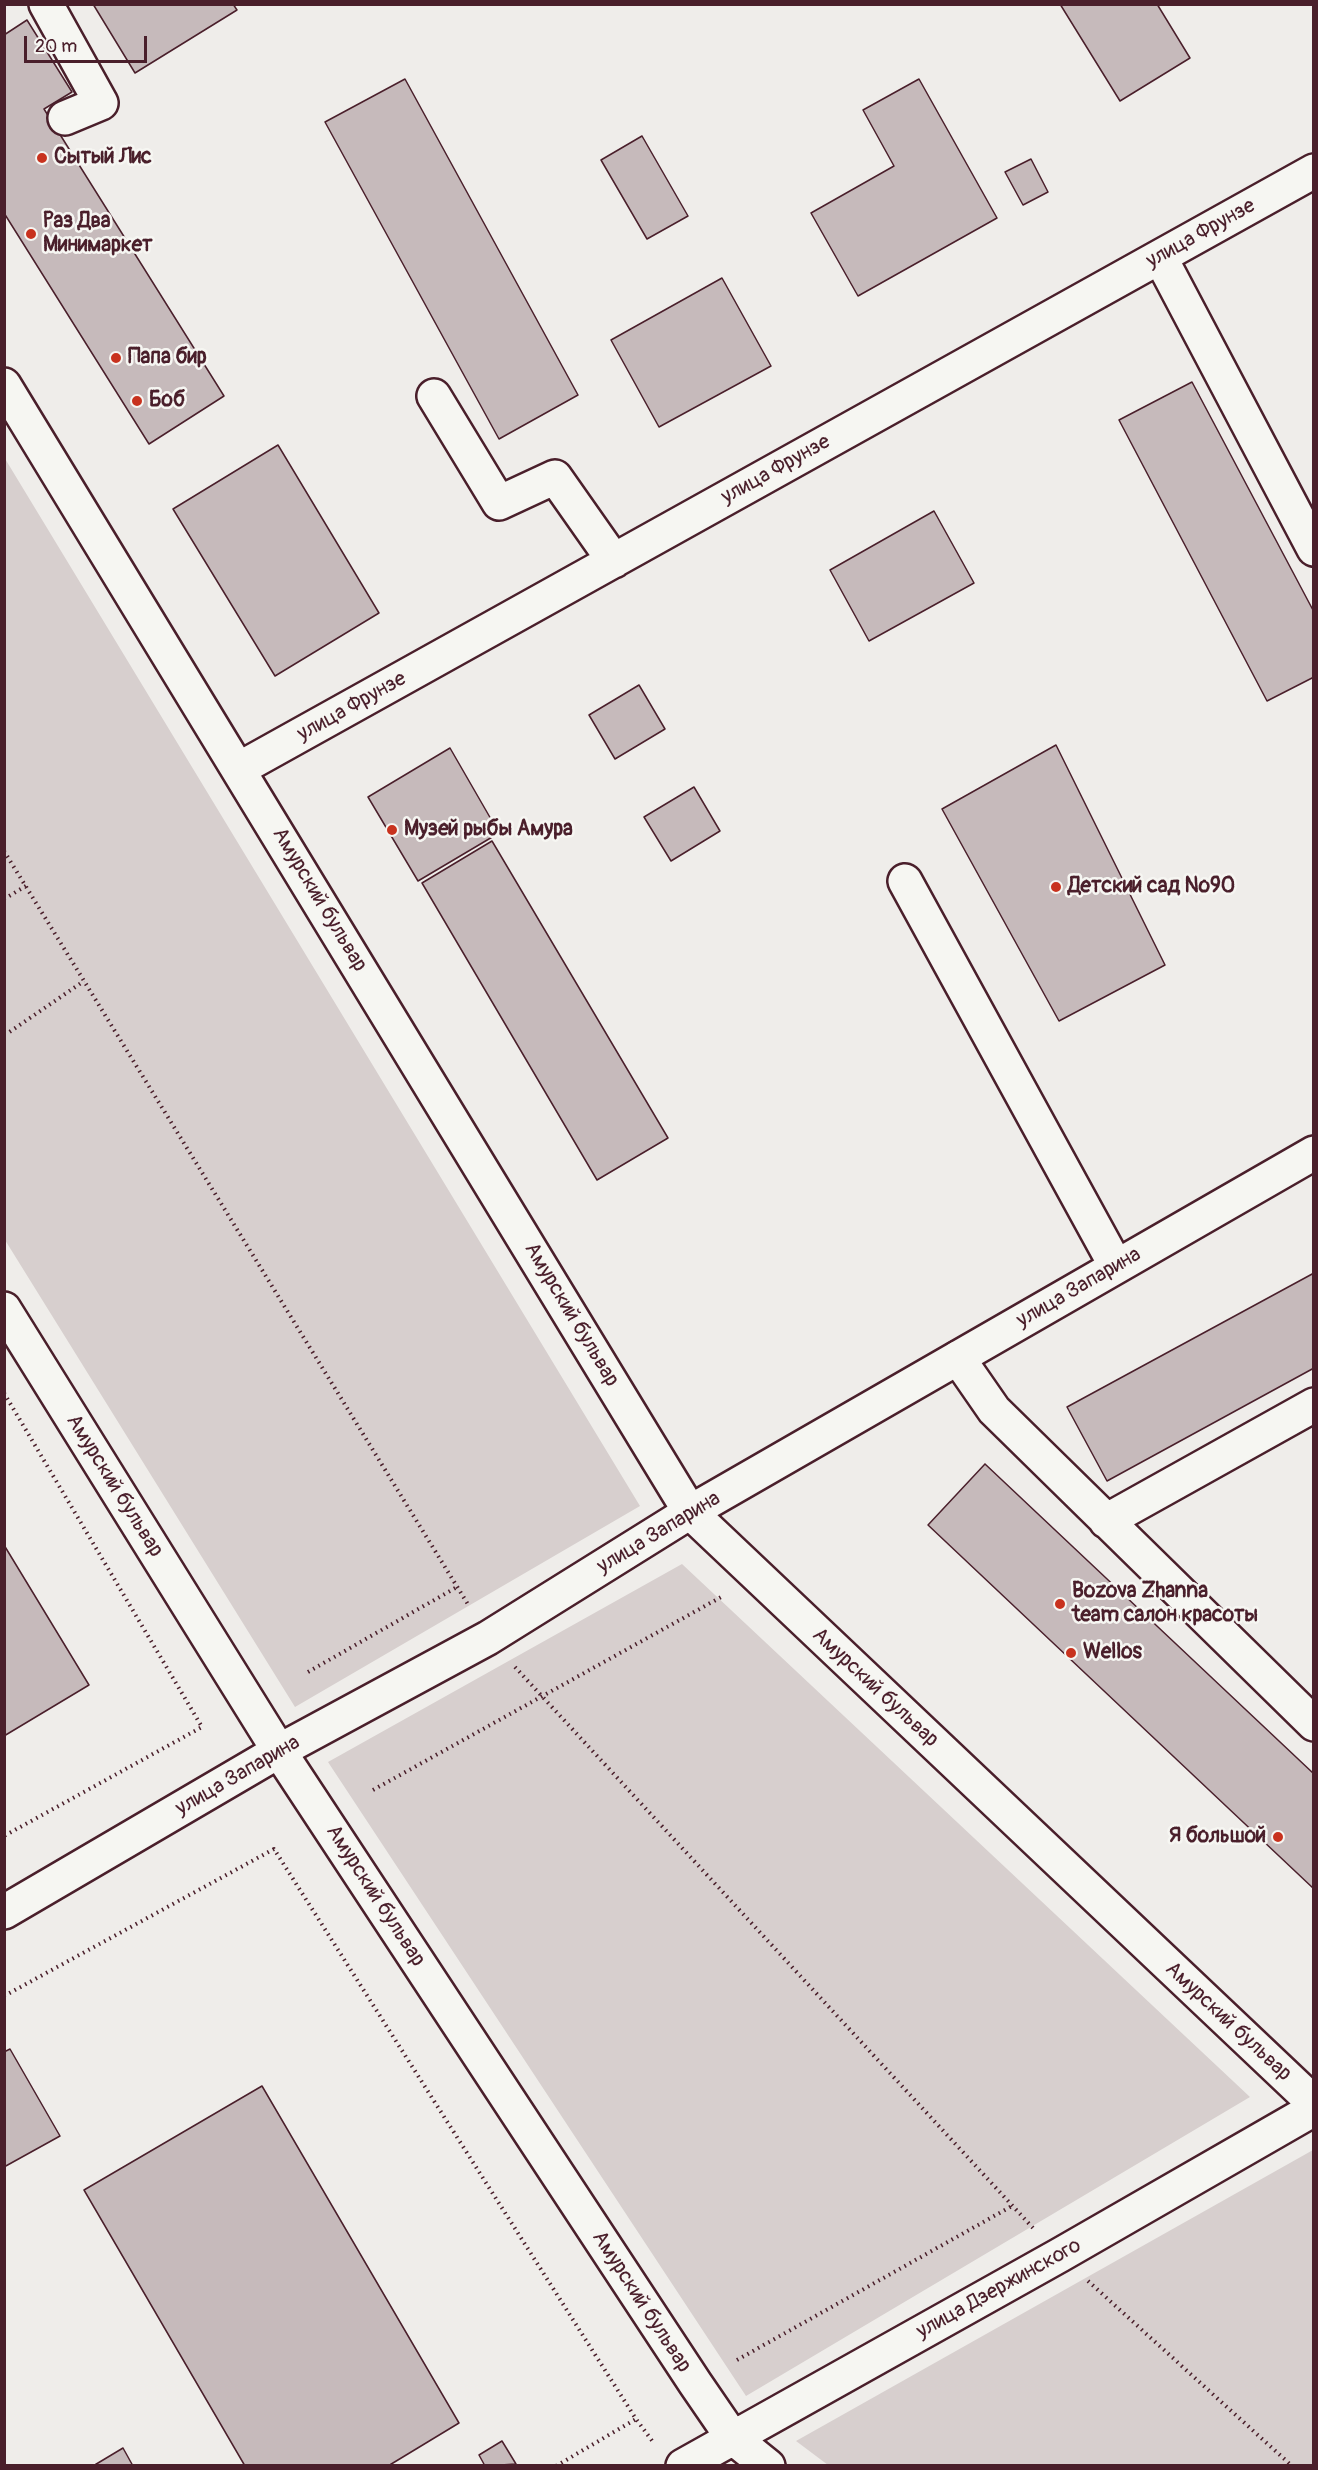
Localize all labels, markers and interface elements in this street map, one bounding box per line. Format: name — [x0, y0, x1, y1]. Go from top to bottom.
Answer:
scale bar — [27, 24, 150, 62]
text: 20 m — [35, 35, 77, 58]
place label: Сытый Лис — [54, 145, 152, 171]
marker: Сытый Лис — [35, 151, 49, 165]
street label: улица Фрунзе — [1142, 194, 1260, 274]
place label: Раз Два Минимаркет — [43, 209, 153, 259]
marker: Раз Два Минимаркет — [24, 227, 38, 241]
place label: Папа бир — [128, 345, 207, 371]
marker: Папа бир — [109, 351, 123, 365]
place label: Боб — [149, 388, 185, 414]
marker: Боб — [130, 394, 144, 408]
street label: улица Фрунзе — [717, 430, 835, 510]
street label: улица Фрунзе — [293, 667, 411, 747]
place label: Музей рыбы Амура — [404, 817, 573, 843]
street label: Амурский бульвар — [266, 823, 372, 977]
marker: Музей рыбы Амура — [385, 823, 399, 837]
place label: Детский сад №90 — [1068, 874, 1235, 900]
marker: Детский сад №90 — [1049, 880, 1063, 894]
street label: Амурский бульвар — [518, 1238, 624, 1392]
street label: улица Запарина — [1012, 1242, 1146, 1334]
street label: Амурский бульвар — [60, 1410, 168, 1562]
street label: улица Запарина — [593, 1486, 725, 1580]
place label: Bozova Zhanna team салон красоты — [1072, 1579, 1258, 1629]
marker: Bozova Zhanna team салон красоты — [1053, 1597, 1067, 1611]
street label: Амурский бульвар — [807, 1623, 943, 1753]
place label: Wellos — [1083, 1640, 1142, 1666]
marker: Wellos — [1064, 1646, 1078, 1660]
street label: улица Запарина — [171, 1730, 305, 1822]
street label: Амурский бульвар — [320, 1821, 430, 1971]
place label: Я большой — [1169, 1824, 1266, 1850]
marker: Я большой — [1271, 1830, 1285, 1844]
street label: Амурский бульвар — [1160, 1957, 1296, 2087]
street label: Амурский бульвар — [586, 2227, 696, 2377]
street label: улица Дзержинского — [912, 2233, 1086, 2345]

